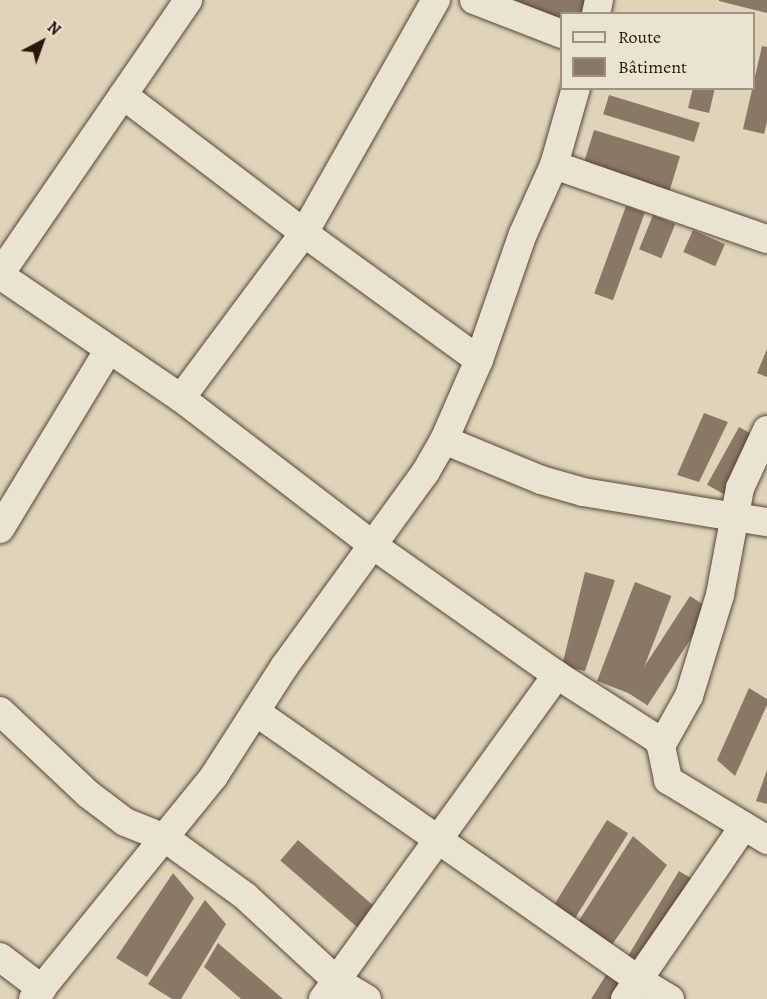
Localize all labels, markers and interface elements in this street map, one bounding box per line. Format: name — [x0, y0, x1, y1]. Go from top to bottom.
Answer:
north arrow — [12, 12, 72, 72]
legend — [560, 12, 755, 90]
text: N — [42, 16, 65, 41]
text: Route — [618, 25, 661, 49]
text: Bâtiment — [618, 55, 687, 79]

